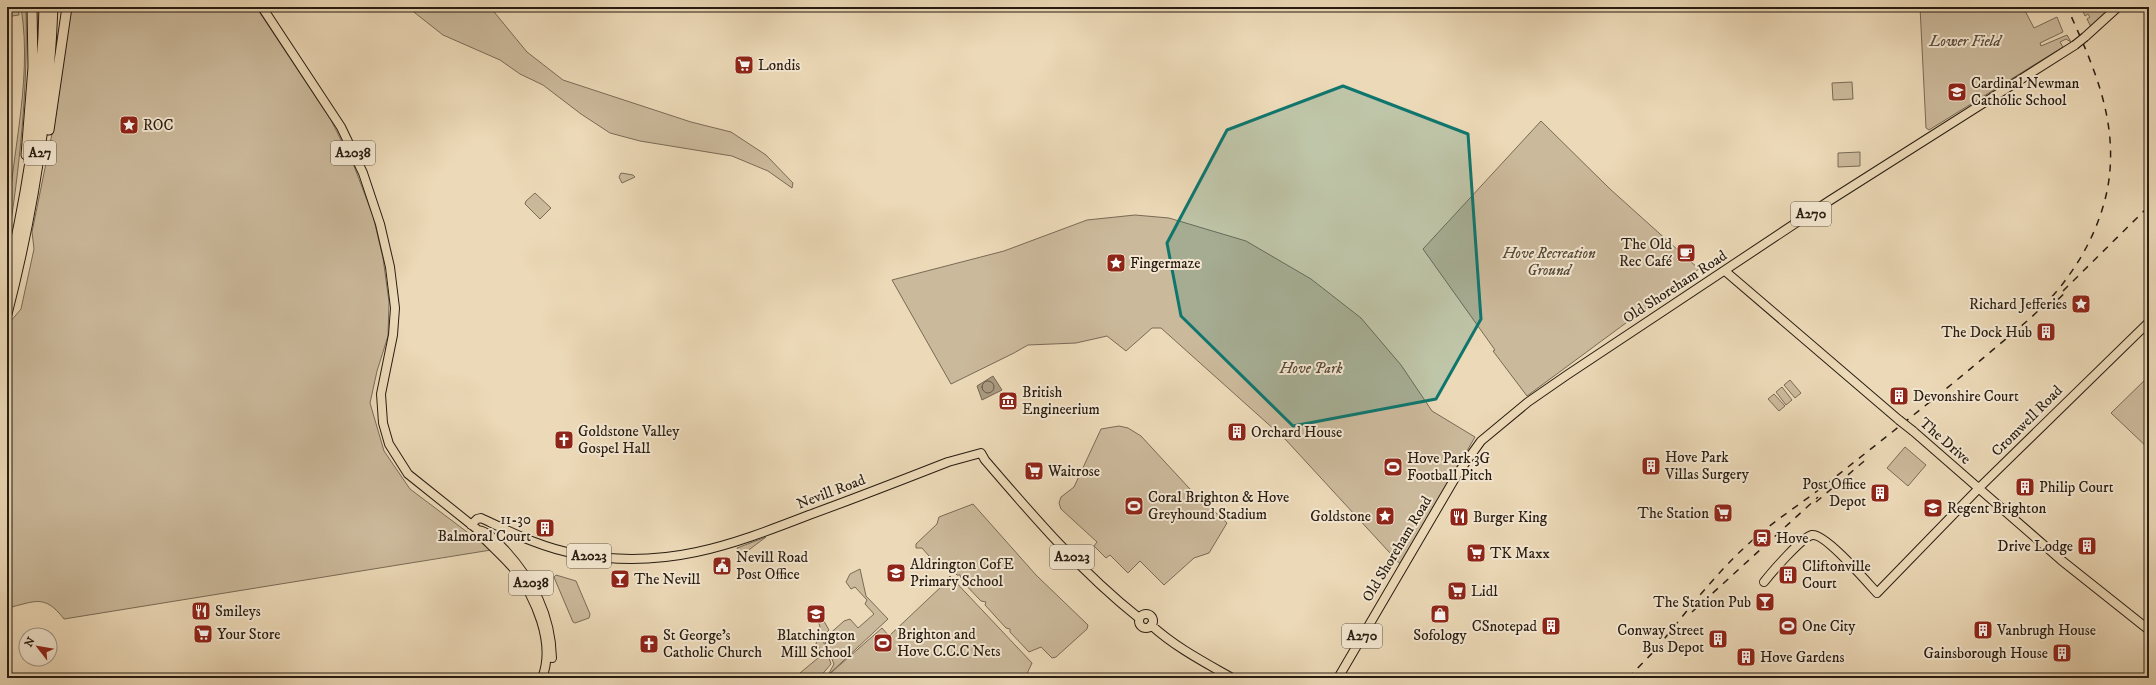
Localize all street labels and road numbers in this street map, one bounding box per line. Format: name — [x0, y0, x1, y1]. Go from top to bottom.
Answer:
road number: A27 — [24, 141, 56, 165]
road number: A2038 — [331, 141, 375, 165]
road number: A270 — [1791, 202, 1831, 226]
street label: Old Shoreham Road — [1619, 246, 1731, 328]
street label: Cromwell Road — [1987, 381, 2067, 461]
street label: The Drive — [1915, 413, 1975, 469]
street label: Nevill Road — [794, 470, 868, 514]
street label: Old Shoreham Road — [1358, 492, 1436, 605]
road number: A2023 — [567, 544, 611, 568]
road number: A2023 — [1050, 545, 1094, 569]
road number: A2038 — [509, 571, 553, 595]
road number: A270 — [1342, 624, 1382, 648]

